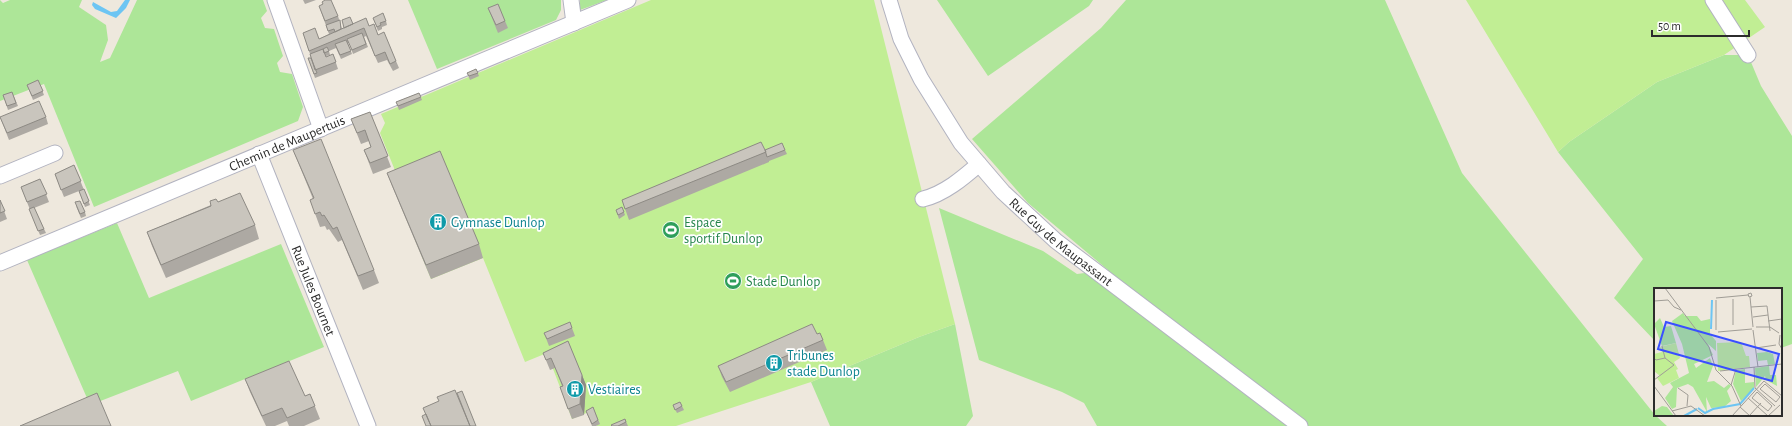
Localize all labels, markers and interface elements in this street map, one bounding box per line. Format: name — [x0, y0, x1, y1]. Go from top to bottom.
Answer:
scale bar — [1652, 12, 1749, 38]
text: 50 m — [1658, 20, 1681, 32]
street label: Chemin de Maupertuis — [227, 113, 347, 174]
street label: Rue Guy de Maupassant — [1006, 196, 1115, 289]
building icon: Gymnase Dunlop — [428, 212, 448, 232]
place label: Gymnase Dunlop — [451, 216, 545, 230]
place label: Espace sportif Dunlop — [684, 216, 763, 246]
sports icon: Espace sportif Dunlop — [661, 220, 681, 240]
street label: Rue Jules Bournet — [288, 244, 337, 339]
sports icon: Stade Dunlop — [723, 271, 743, 291]
place label: Stade Dunlop — [746, 275, 820, 289]
inset map — [1654, 288, 1782, 416]
place label: Tribunes stade Dunlop — [787, 349, 860, 379]
building icon: Tribunes stade Dunlop — [764, 353, 784, 373]
building icon: Vestiaires — [565, 379, 585, 399]
place label: Vestiaires — [588, 383, 641, 397]

